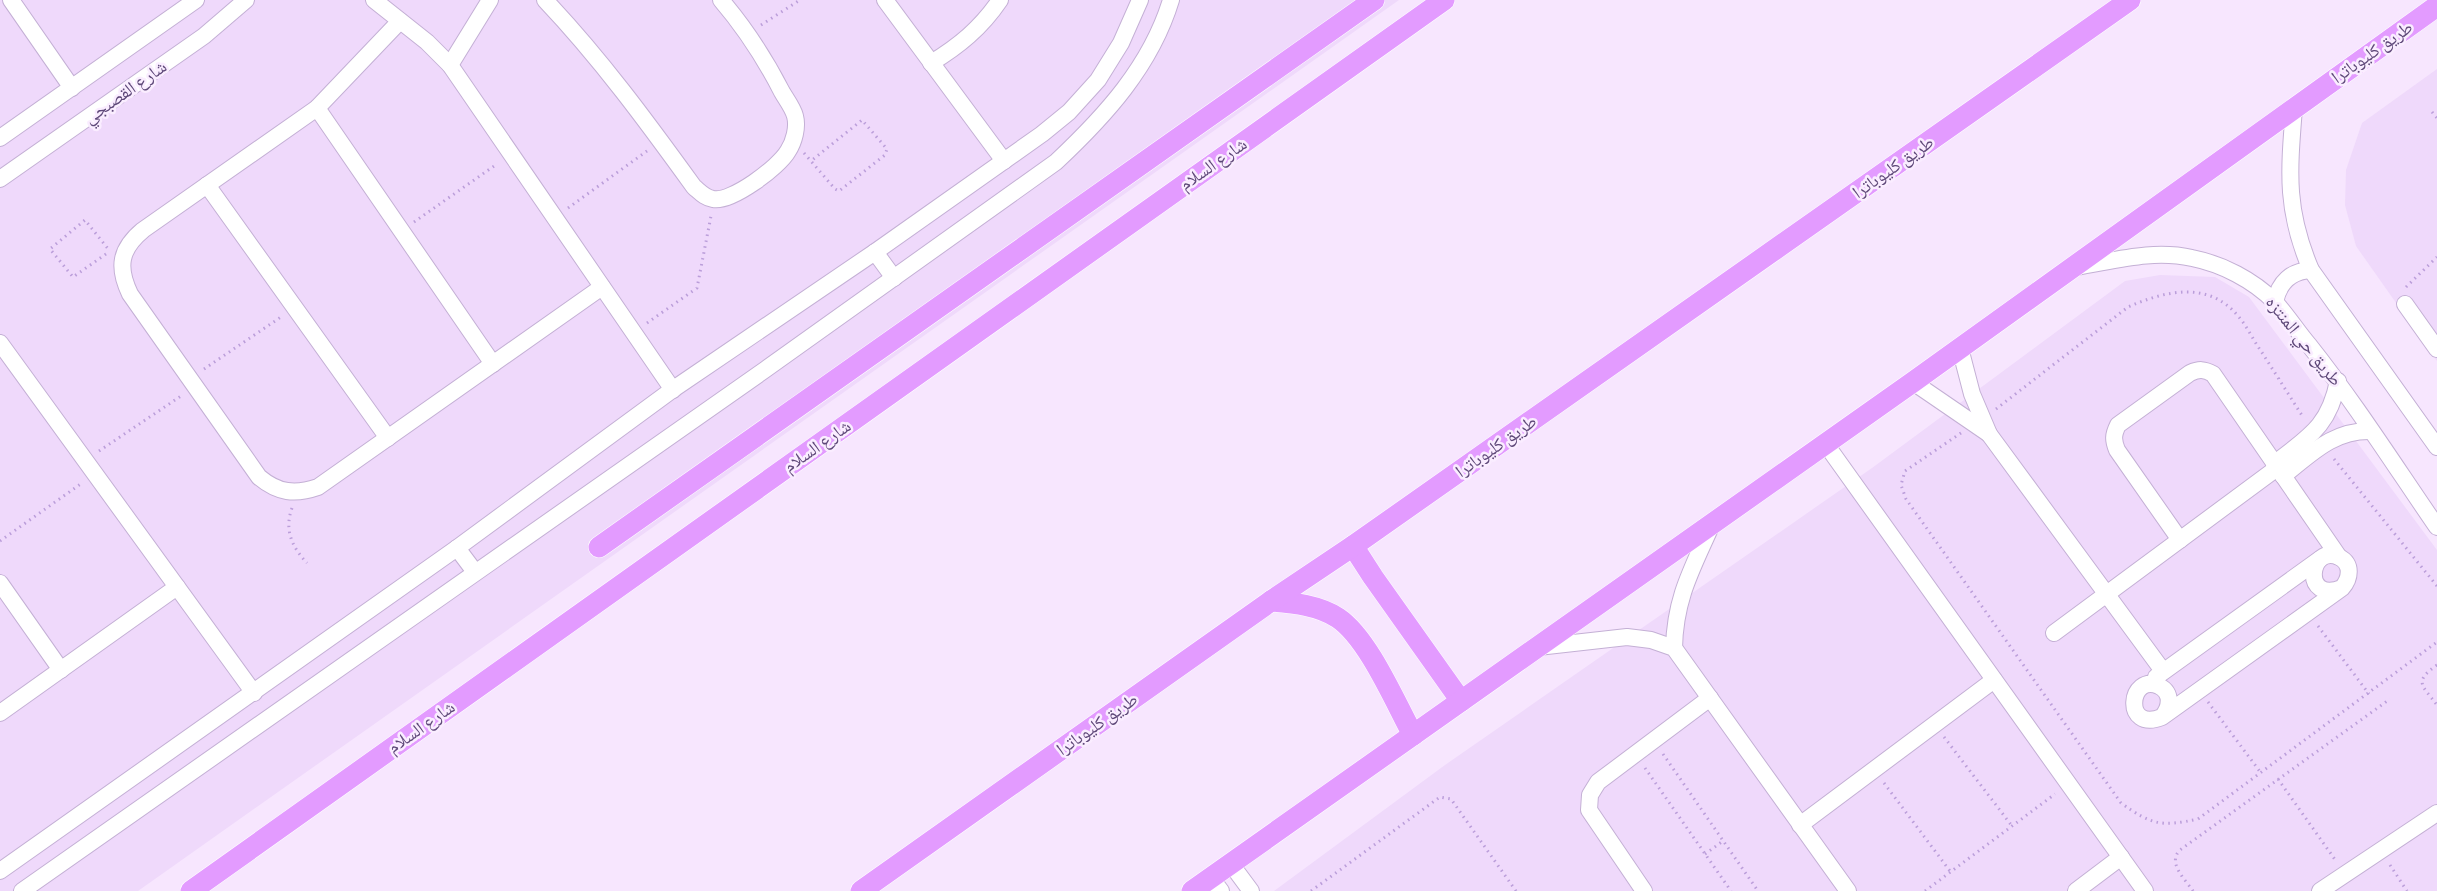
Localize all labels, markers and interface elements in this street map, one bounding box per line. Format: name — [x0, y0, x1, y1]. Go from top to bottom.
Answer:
street label: طريق كليوباترا — [2326, 15, 2417, 88]
street label: شارع القصبجي — [79, 55, 173, 132]
street label: طريق كليوباترا — [1847, 130, 1938, 203]
street label: شارع السلام — [1174, 132, 1252, 196]
street label: طريق حي المنتزه — [2258, 291, 2348, 393]
street label: طريق كليوباترا — [1450, 409, 1541, 482]
street label: شارع السلام — [778, 414, 856, 478]
street label: طريق كليوباترا — [1051, 687, 1142, 760]
street label: شارع السلام — [382, 695, 460, 759]

